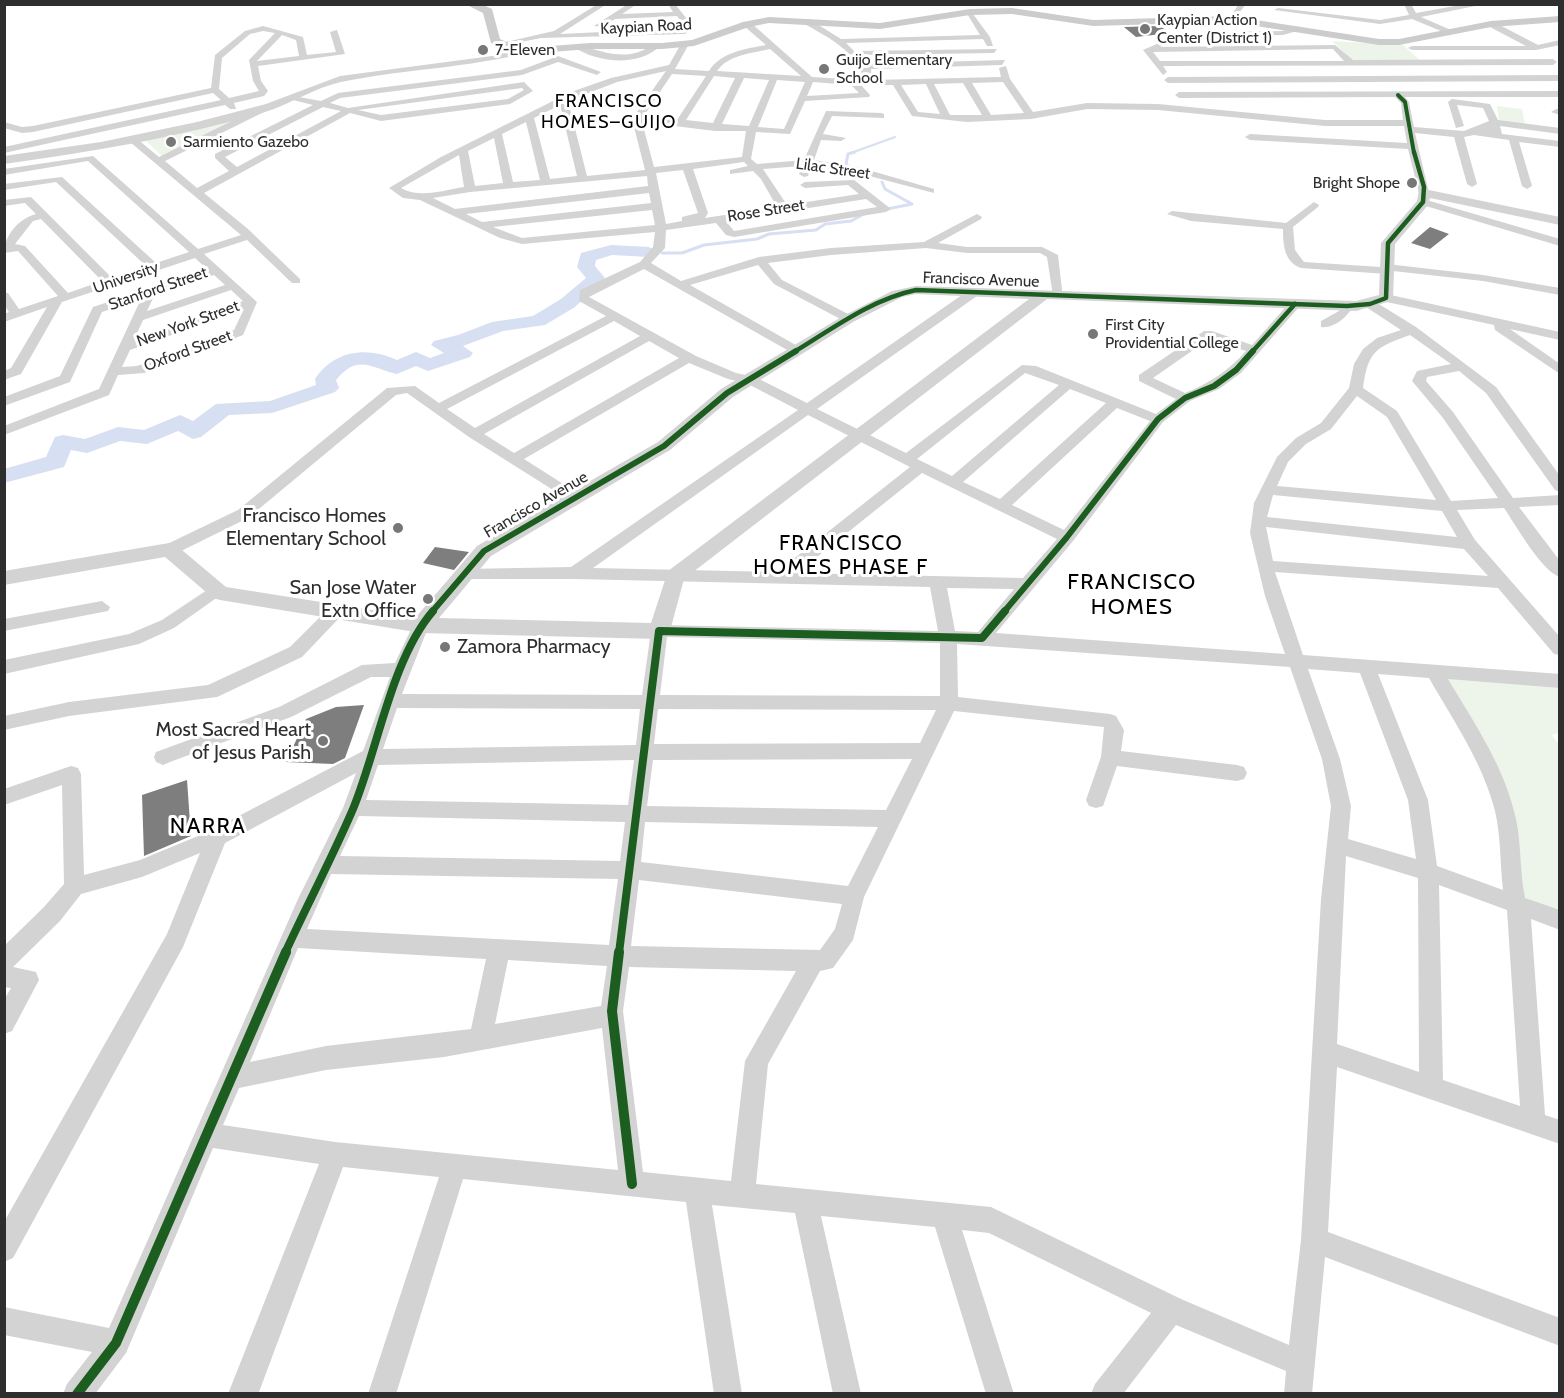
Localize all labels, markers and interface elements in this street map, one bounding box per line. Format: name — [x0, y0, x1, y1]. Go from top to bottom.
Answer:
place label: Kaypian Action Center (District 1) — [1157, 10, 1272, 48]
street label: Kaypian Road — [600, 15, 692, 39]
marker: Kaypian Action Center (District 1) — [1138, 22, 1152, 36]
place label: 7-Eleven — [495, 40, 555, 60]
marker: 7-Eleven — [476, 43, 490, 57]
place label: Guijo Elementary School — [836, 50, 952, 88]
marker: Guijo Elementary School — [817, 62, 831, 76]
district label: FRANCISCO HOMES–GUIJO — [541, 91, 677, 134]
place label: Sarmiento Gazebo — [183, 132, 309, 152]
marker: Sarmiento Gazebo — [164, 135, 178, 149]
street label: Lilac Street — [795, 154, 871, 184]
place label: Bright Shope — [1313, 173, 1400, 193]
marker: Bright Shope — [1405, 176, 1419, 190]
street label: Rose Street — [726, 195, 806, 227]
street label: University — [91, 258, 161, 298]
street label: Stanford Street — [106, 263, 210, 315]
street label: Francisco Avenue — [922, 268, 1040, 292]
street label: New York Street — [134, 297, 242, 351]
place label: First City Providential College — [1105, 315, 1239, 353]
street label: Oxford Street — [141, 326, 235, 376]
marker: First City Providential College — [1086, 327, 1100, 341]
street label: Francisco Avenue — [481, 467, 591, 543]
place label: Francisco Homes Elementary School — [226, 504, 386, 551]
marker: Francisco Homes Elementary School — [391, 521, 405, 535]
district label: FRANCISCO HOMES PHASE F — [753, 531, 929, 581]
district label: FRANCISCO HOMES — [1067, 570, 1197, 622]
place label: San Jose Water Extn Office — [289, 576, 416, 623]
marker: San Jose Water Extn Office — [421, 592, 435, 606]
place label: Zamora Pharmacy — [457, 635, 611, 659]
marker: Zamora Pharmacy — [438, 640, 452, 654]
place label: Most Sacred Heart of Jesus Parish — [155, 718, 311, 765]
marker: Most Sacred Heart of Jesus Parish — [316, 734, 330, 748]
district label: NARRA — [170, 814, 246, 840]

